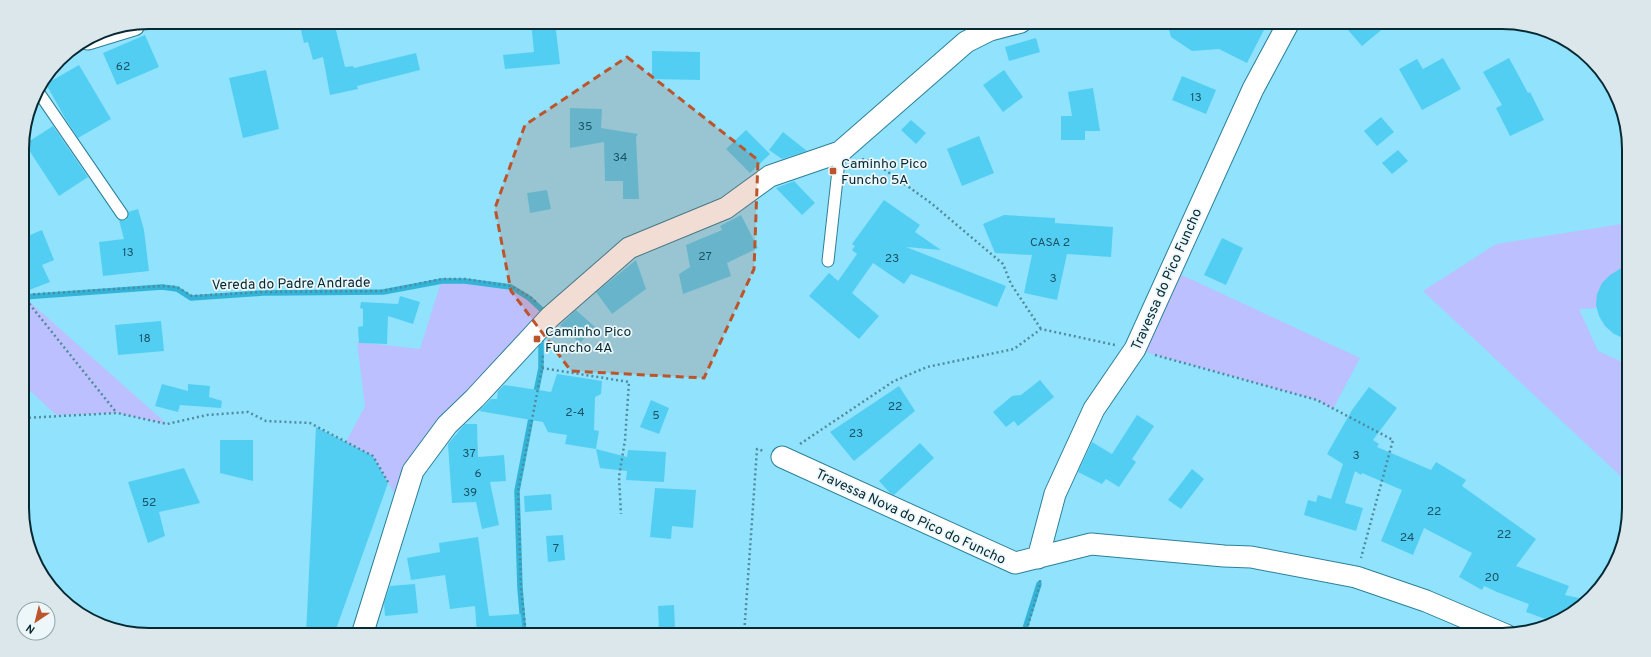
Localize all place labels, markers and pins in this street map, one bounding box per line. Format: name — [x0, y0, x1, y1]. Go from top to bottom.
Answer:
place label: Caminho Pico Funcho 5A — [841, 156, 928, 189]
marker: Caminho Pico Funcho 5A — [828, 166, 838, 176]
place label: Caminho Pico Funcho 4A — [545, 324, 632, 357]
marker: Caminho Pico Funcho 4A — [532, 334, 542, 344]

